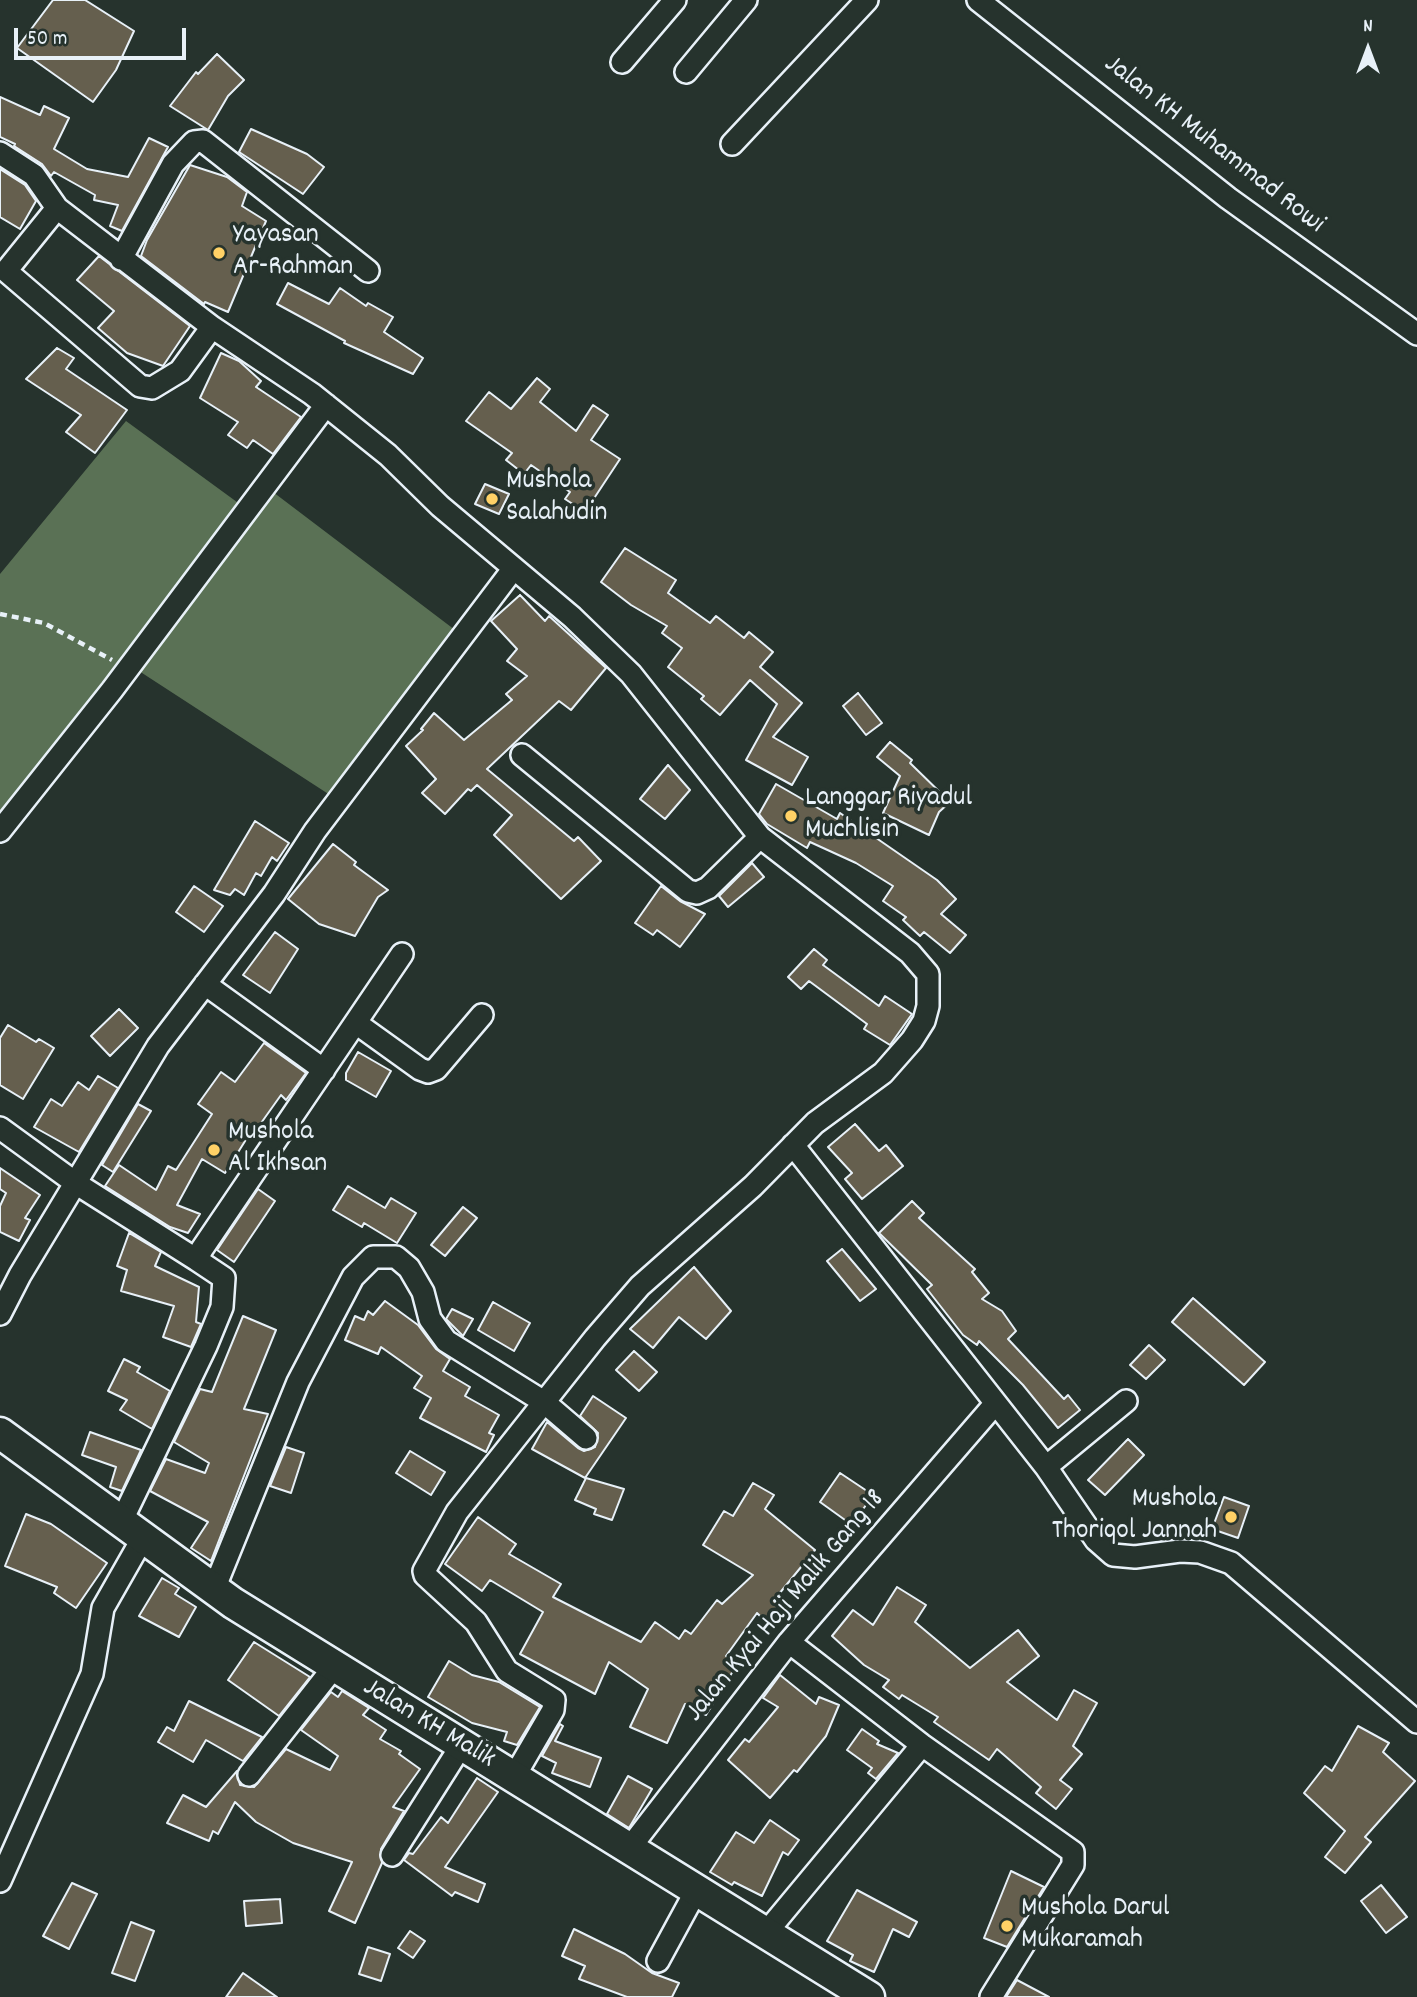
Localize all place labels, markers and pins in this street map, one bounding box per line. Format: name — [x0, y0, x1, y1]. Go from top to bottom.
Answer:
place label: Yayasan Ar-Rahman — [233, 220, 353, 286]
marker: Yayasan Ar-Rahman — [211, 245, 227, 261]
place label: Mushola Salahudin — [506, 466, 607, 532]
marker: Mushola Salahudin — [484, 491, 500, 507]
place label: Langgar Riyadul Muchlisin — [805, 783, 972, 849]
marker: Langgar Riyadul Muchlisin — [783, 808, 799, 824]
place label: Mushola Al Ikhsan — [228, 1117, 327, 1183]
marker: Mushola Al Ikhsan — [206, 1142, 222, 1158]
place label: Mushola Thoriqol Jannah — [1052, 1484, 1217, 1550]
marker: Mushola Thoriqol Jannah — [1223, 1509, 1239, 1525]
place label: Mushola Darul Mukaramah — [1021, 1893, 1169, 1959]
marker: Mushola Darul Mukaramah — [999, 1918, 1015, 1934]

